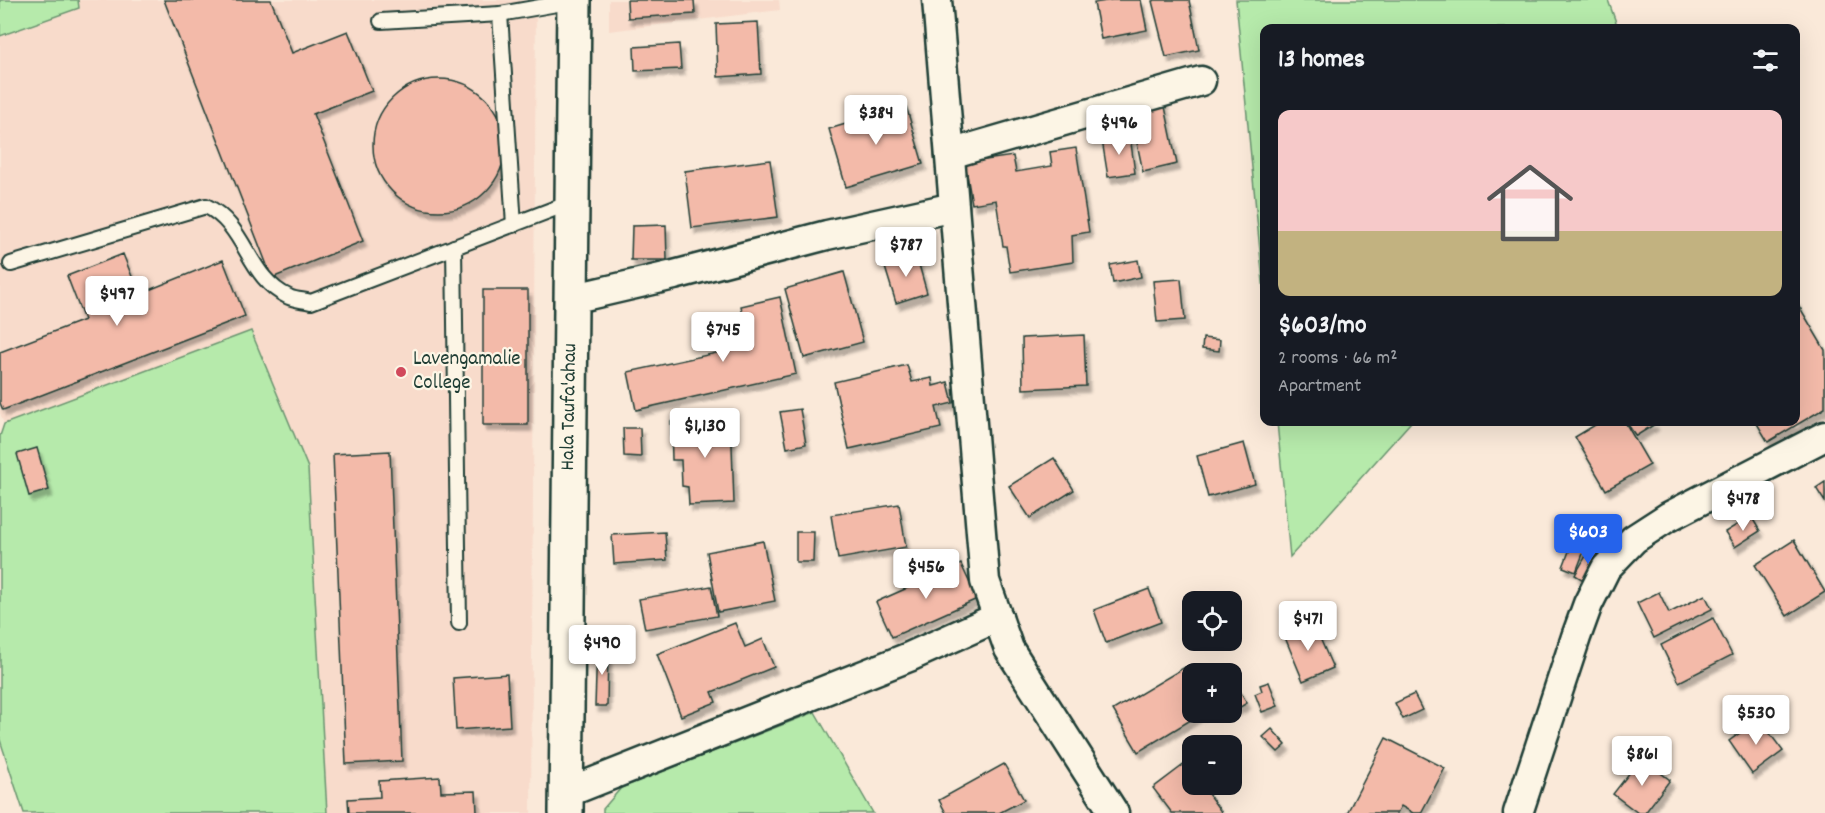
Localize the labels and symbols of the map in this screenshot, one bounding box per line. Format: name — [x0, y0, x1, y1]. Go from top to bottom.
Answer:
pin: $384 — [840, 95, 912, 146]
pin: $496 — [1083, 105, 1155, 156]
pin: $787 — [870, 227, 942, 278]
pin: $497 — [81, 276, 153, 327]
pin: $745 — [687, 312, 759, 363]
street label: Hala Taufa'ahau — [554, 343, 586, 471]
place label: Lavengamalie College — [413, 345, 521, 399]
marker: Lavengamalie College — [394, 365, 408, 379]
pin: $1,130 — [656, 408, 754, 459]
pin: $478 — [1707, 481, 1779, 532]
pin: $603 — [1552, 514, 1624, 565]
pin: $456 — [890, 549, 962, 600]
pin: $471 — [1272, 601, 1344, 652]
pin: $490 — [566, 625, 638, 676]
pin: $530 — [1720, 695, 1792, 746]
pin: $861 — [1606, 736, 1678, 787]

